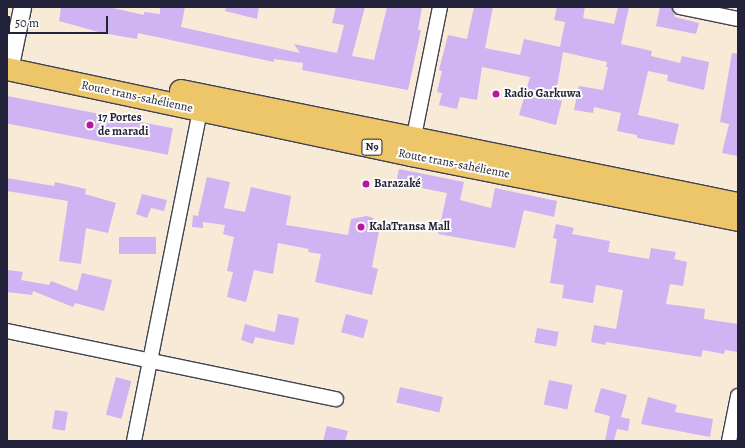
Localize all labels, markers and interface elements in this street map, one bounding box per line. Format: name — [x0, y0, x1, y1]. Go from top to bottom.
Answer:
scale bar — [10, 8, 110, 34]
text: 50 m — [15, 15, 39, 31]
street label: Route trans-sahélienne — [80, 78, 194, 116]
place label: Radio Garkuwa — [504, 87, 581, 101]
marker: Radio Garkuwa — [491, 89, 501, 99]
place label: 17 Portes de maradi — [98, 111, 148, 139]
marker: 17 Portes de maradi — [85, 120, 95, 130]
road number: N9 — [361, 138, 383, 156]
street label: Route trans-sahélienne — [397, 146, 511, 182]
place label: Barazaké — [374, 177, 421, 191]
marker: Barazaké — [361, 179, 371, 189]
place label: KalaTransa Mall — [369, 220, 450, 234]
marker: KalaTransa Mall — [356, 222, 366, 232]

